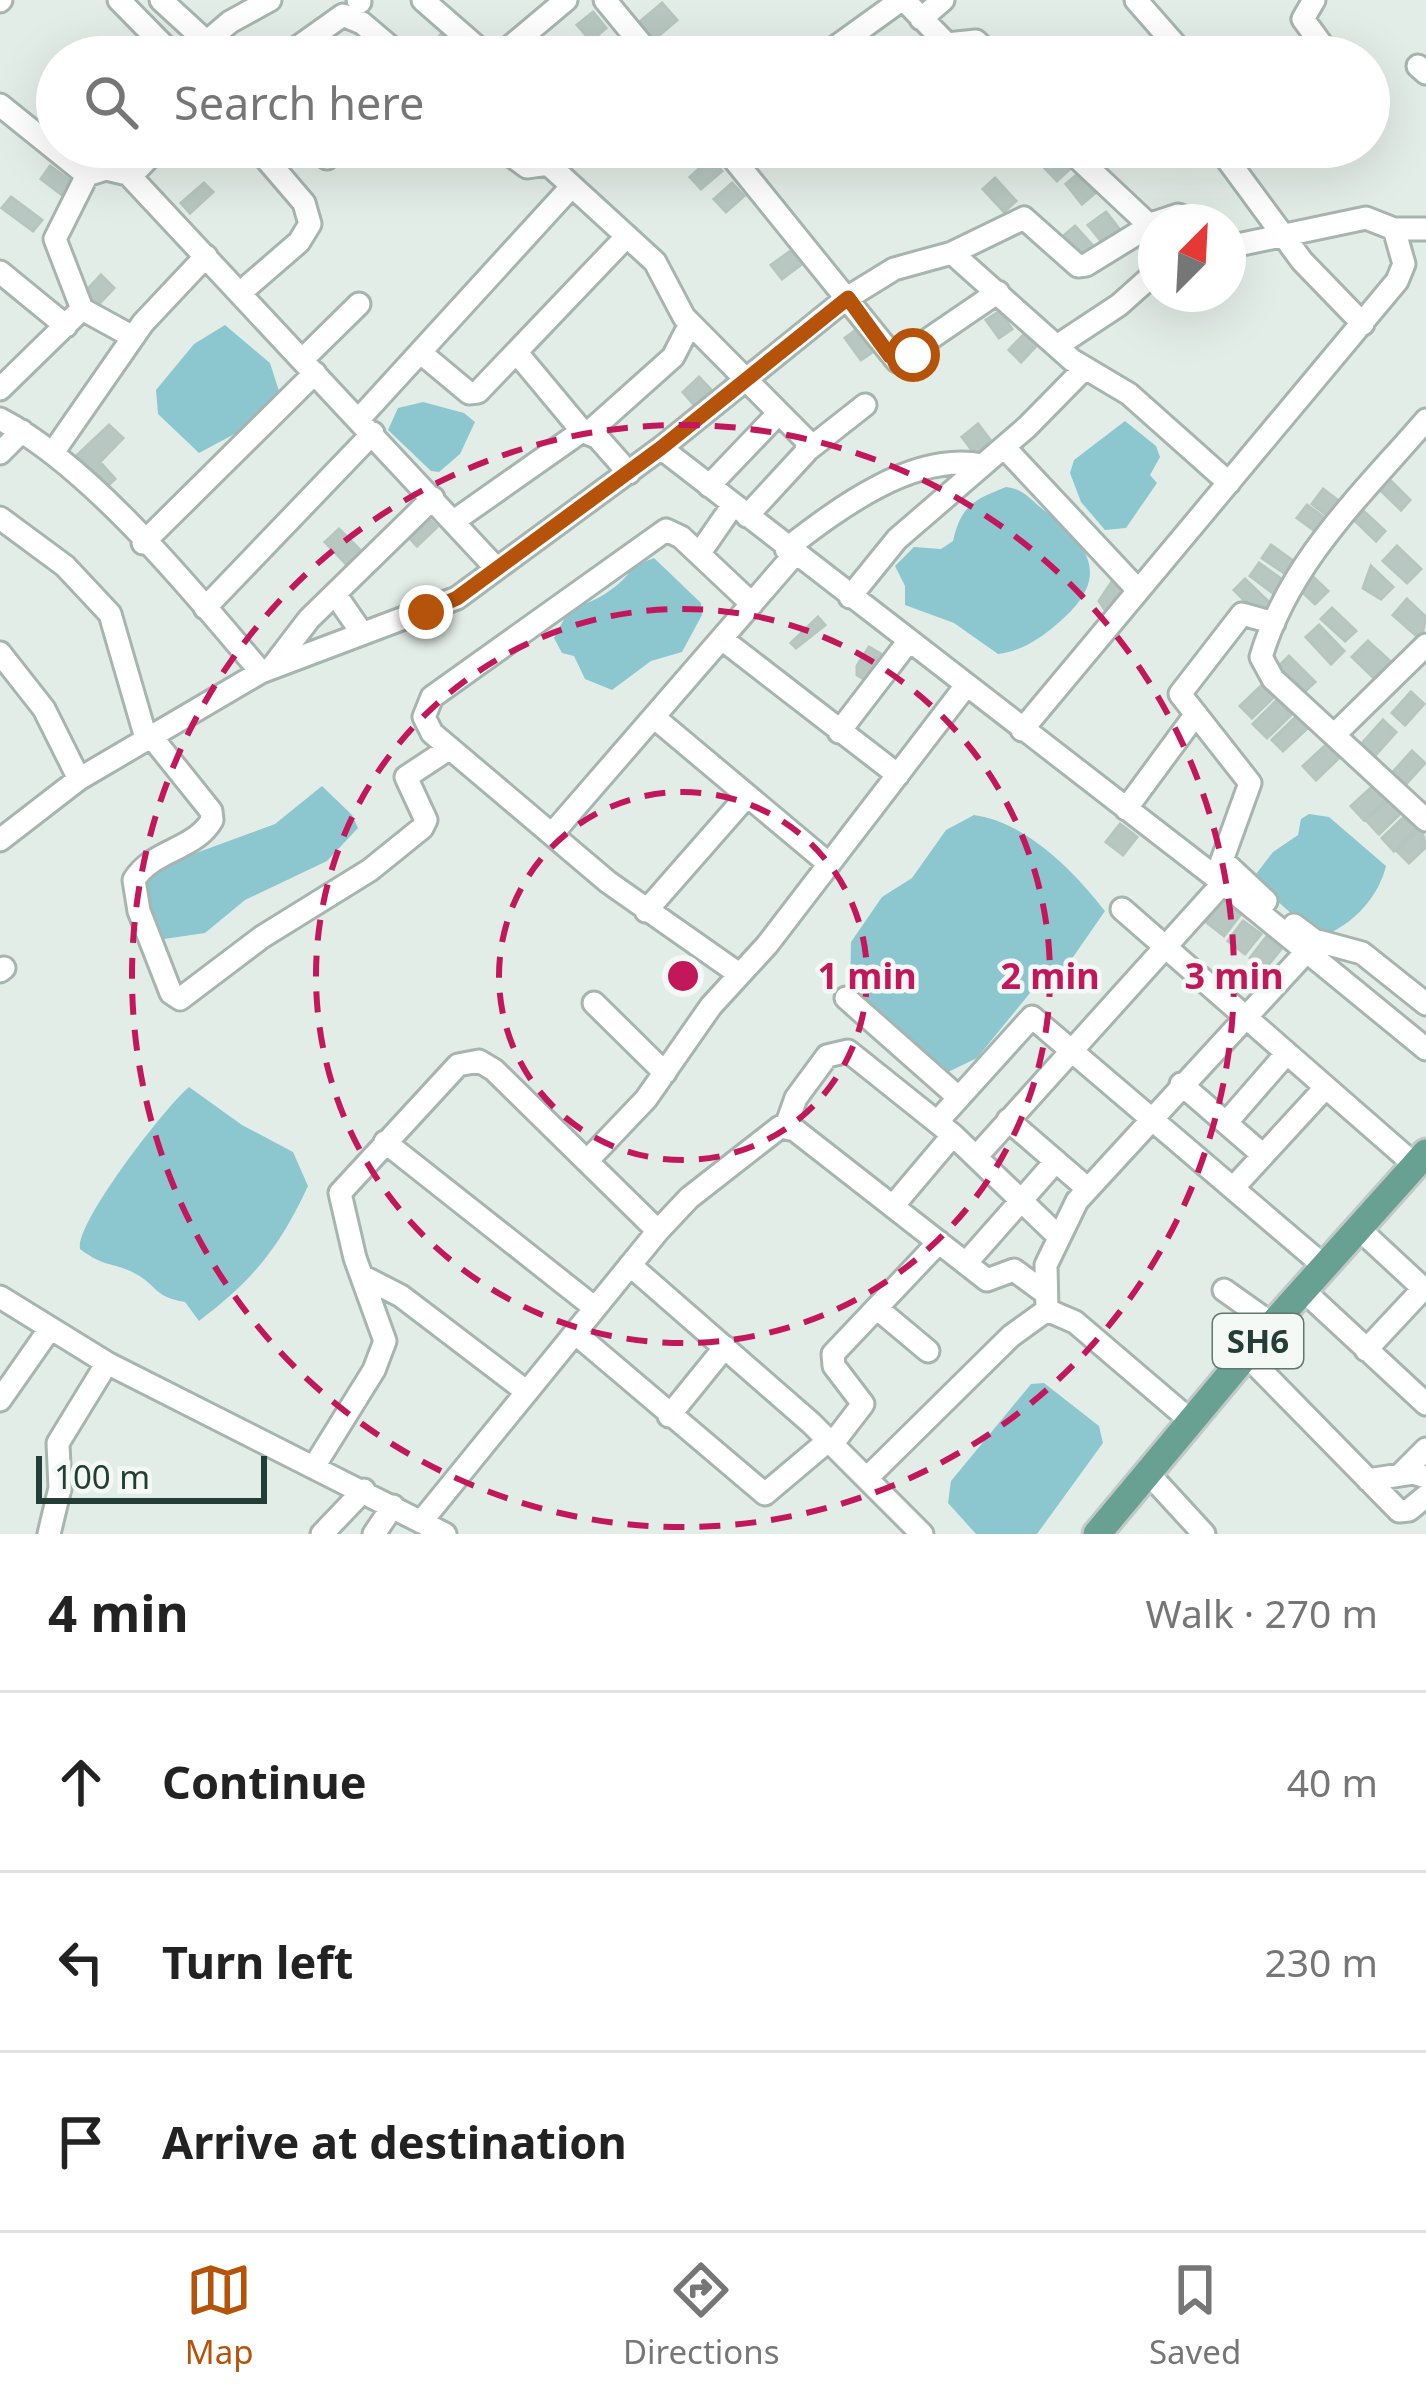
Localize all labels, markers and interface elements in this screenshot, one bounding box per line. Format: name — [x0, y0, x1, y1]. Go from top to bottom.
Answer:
search box — [36, 36, 1390, 168]
icon: search — [78, 69, 144, 135]
text: Search here — [174, 72, 424, 133]
north arrow — [1138, 204, 1246, 312]
route start — [886, 328, 940, 382]
route end — [399, 585, 453, 639]
text: 1 min — [817, 951, 917, 1000]
text: 2 min — [1000, 951, 1100, 1000]
text: 3 min — [1184, 951, 1284, 1000]
centre of rings — [662, 955, 704, 997]
road number: SH6 — [1213, 1314, 1303, 1368]
scale bar — [36, 1450, 267, 1503]
text: 100 m — [54, 1454, 150, 1499]
text: 4 min — [48, 1577, 189, 1647]
text: Walk · 270 m — [1145, 1586, 1378, 1639]
icon: ahead — [48, 1749, 114, 1815]
text: Continue — [162, 1751, 367, 1812]
text: 40 m — [1287, 1755, 1378, 1808]
icon: left — [48, 1929, 114, 1995]
text: Turn left — [162, 1931, 353, 1992]
text: 230 m — [1264, 1935, 1378, 1988]
icon: arrive — [48, 2109, 114, 2175]
text: Arrive at destination — [162, 2111, 627, 2172]
tab: Map — [185, 2257, 253, 2374]
tab: Directions — [623, 2257, 780, 2374]
tab: Saved — [1149, 2257, 1241, 2374]

